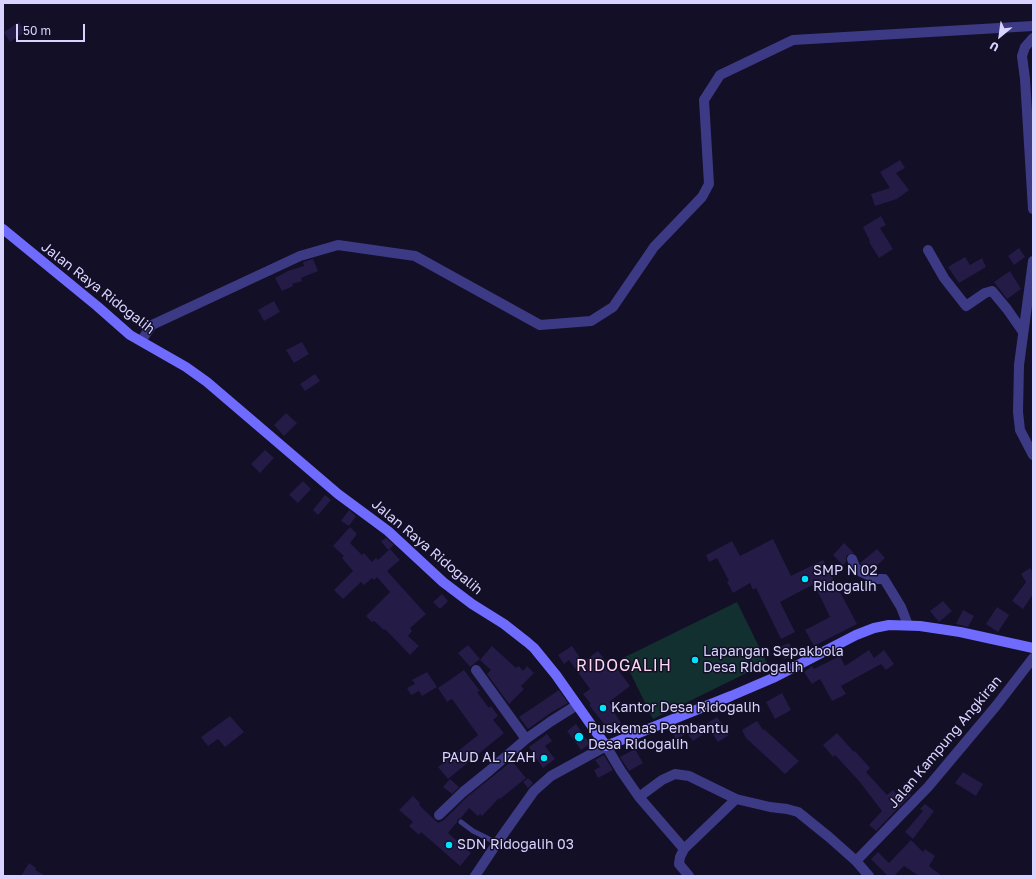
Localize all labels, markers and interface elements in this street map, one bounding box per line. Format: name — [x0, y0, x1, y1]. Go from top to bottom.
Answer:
scale bar — [18, 16, 87, 42]
north arrow — [980, 16, 1020, 56]
text: 50 m — [23, 23, 51, 38]
text: U — [987, 39, 1001, 55]
street label: Jalan Raya Ridogalih — [38, 238, 158, 338]
street label: Jalan Raya Ridogalih — [368, 496, 486, 598]
place label: SMP N 02 Ridogalih — [813, 563, 878, 596]
marker: SMP N 02 Ridogalih — [800, 574, 810, 584]
place label: Lapangan Sepakbola Desa Ridogalih — [703, 644, 844, 676]
marker: Lapangan Sepakbola Desa Ridogalih — [690, 655, 700, 665]
district label: RIDOGALIH — [576, 656, 672, 676]
street label: Jalan Kampung Angkiran — [885, 672, 1005, 812]
place label: Kantor Desa Ridogalih — [611, 700, 760, 716]
marker: Kantor Desa Ridogalih — [598, 703, 608, 713]
place label: Puskemas Pembantu Desa Ridogalih — [588, 721, 729, 754]
marker: Puskemas Pembantu Desa Ridogalih — [573, 731, 585, 743]
place label: PAUD AL IZAH — [442, 750, 536, 766]
marker: PAUD AL IZAH — [539, 753, 549, 763]
place label: SDN Ridogalih 03 — [457, 837, 574, 853]
marker: SDN Ridogalih 03 — [444, 840, 454, 850]

